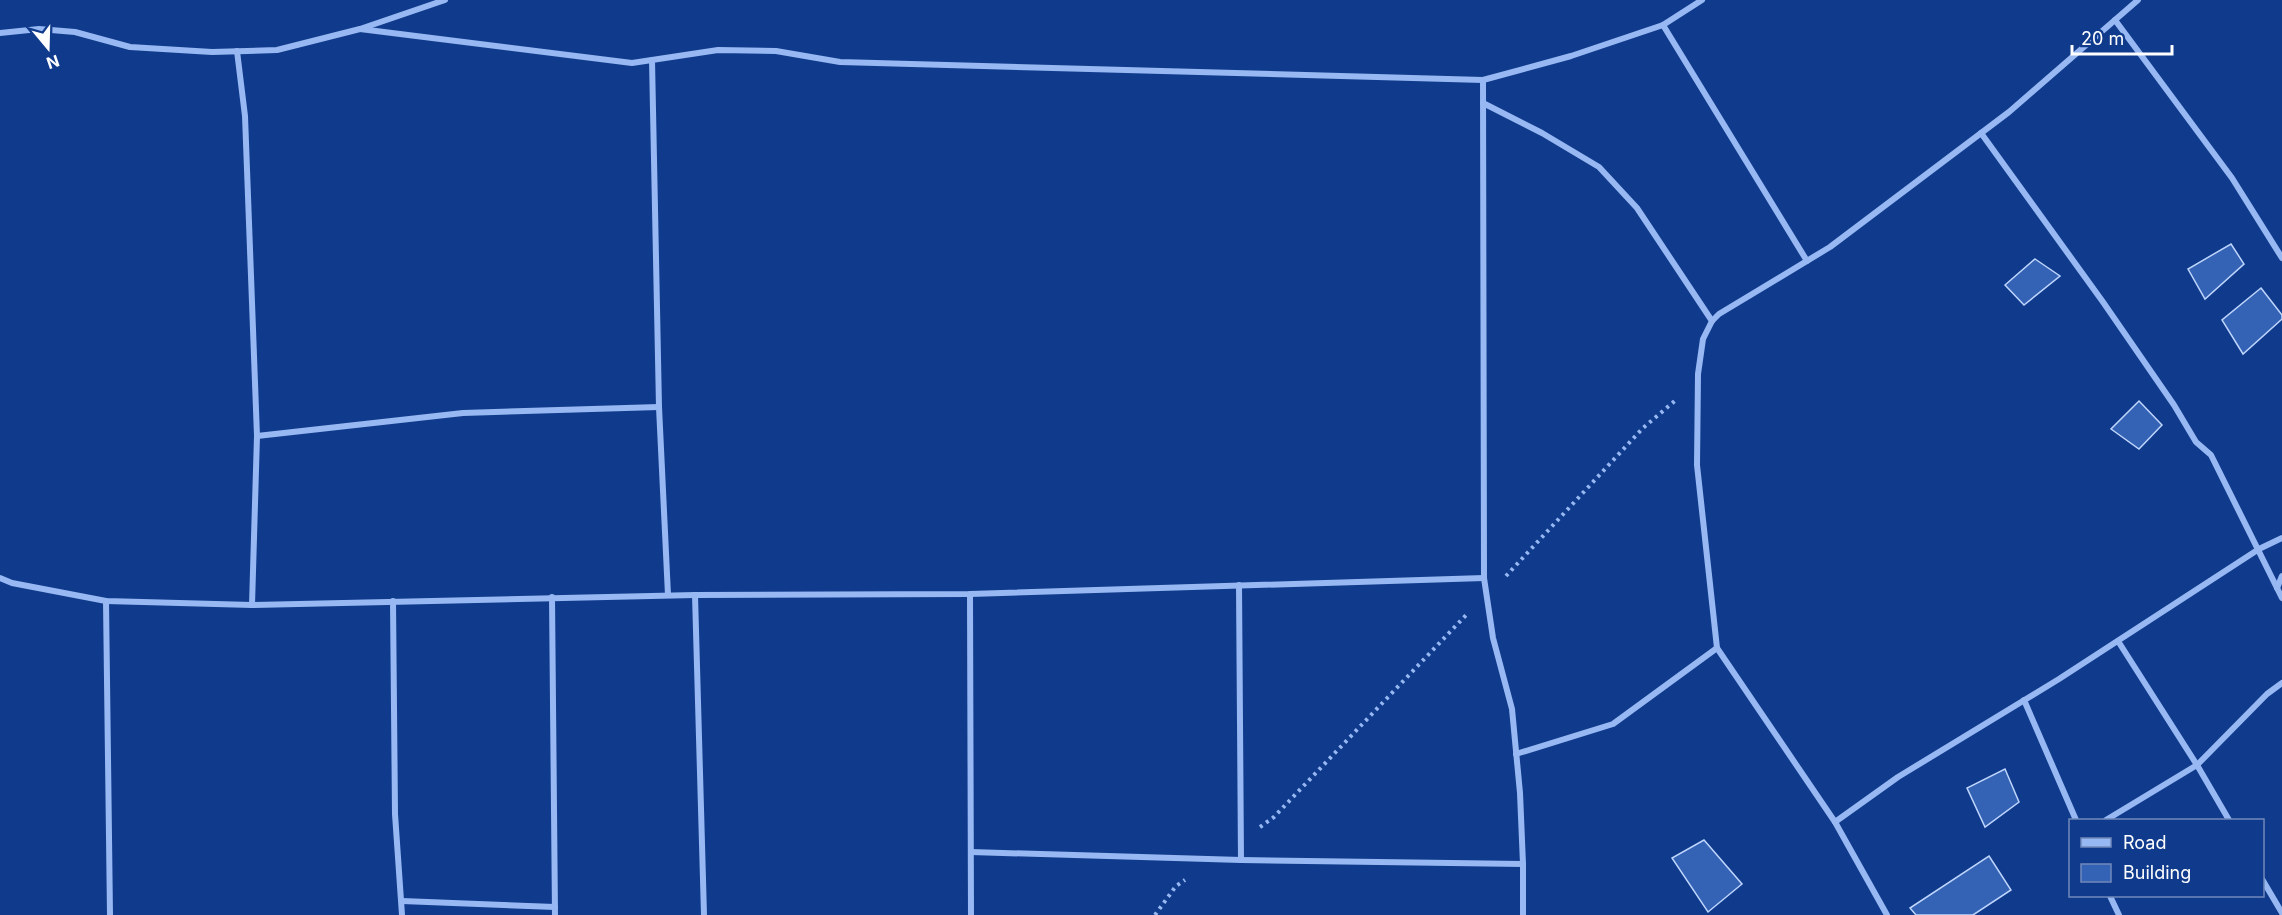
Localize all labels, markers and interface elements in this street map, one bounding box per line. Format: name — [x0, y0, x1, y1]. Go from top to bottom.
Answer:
north arrow — [18, 18, 78, 78]
scale bar — [2072, 18, 2172, 56]
text: 20 m — [2081, 28, 2124, 49]
text: N — [44, 51, 62, 74]
legend — [2069, 819, 2264, 897]
text: Road — [2123, 832, 2166, 853]
text: Building — [2123, 862, 2191, 883]

